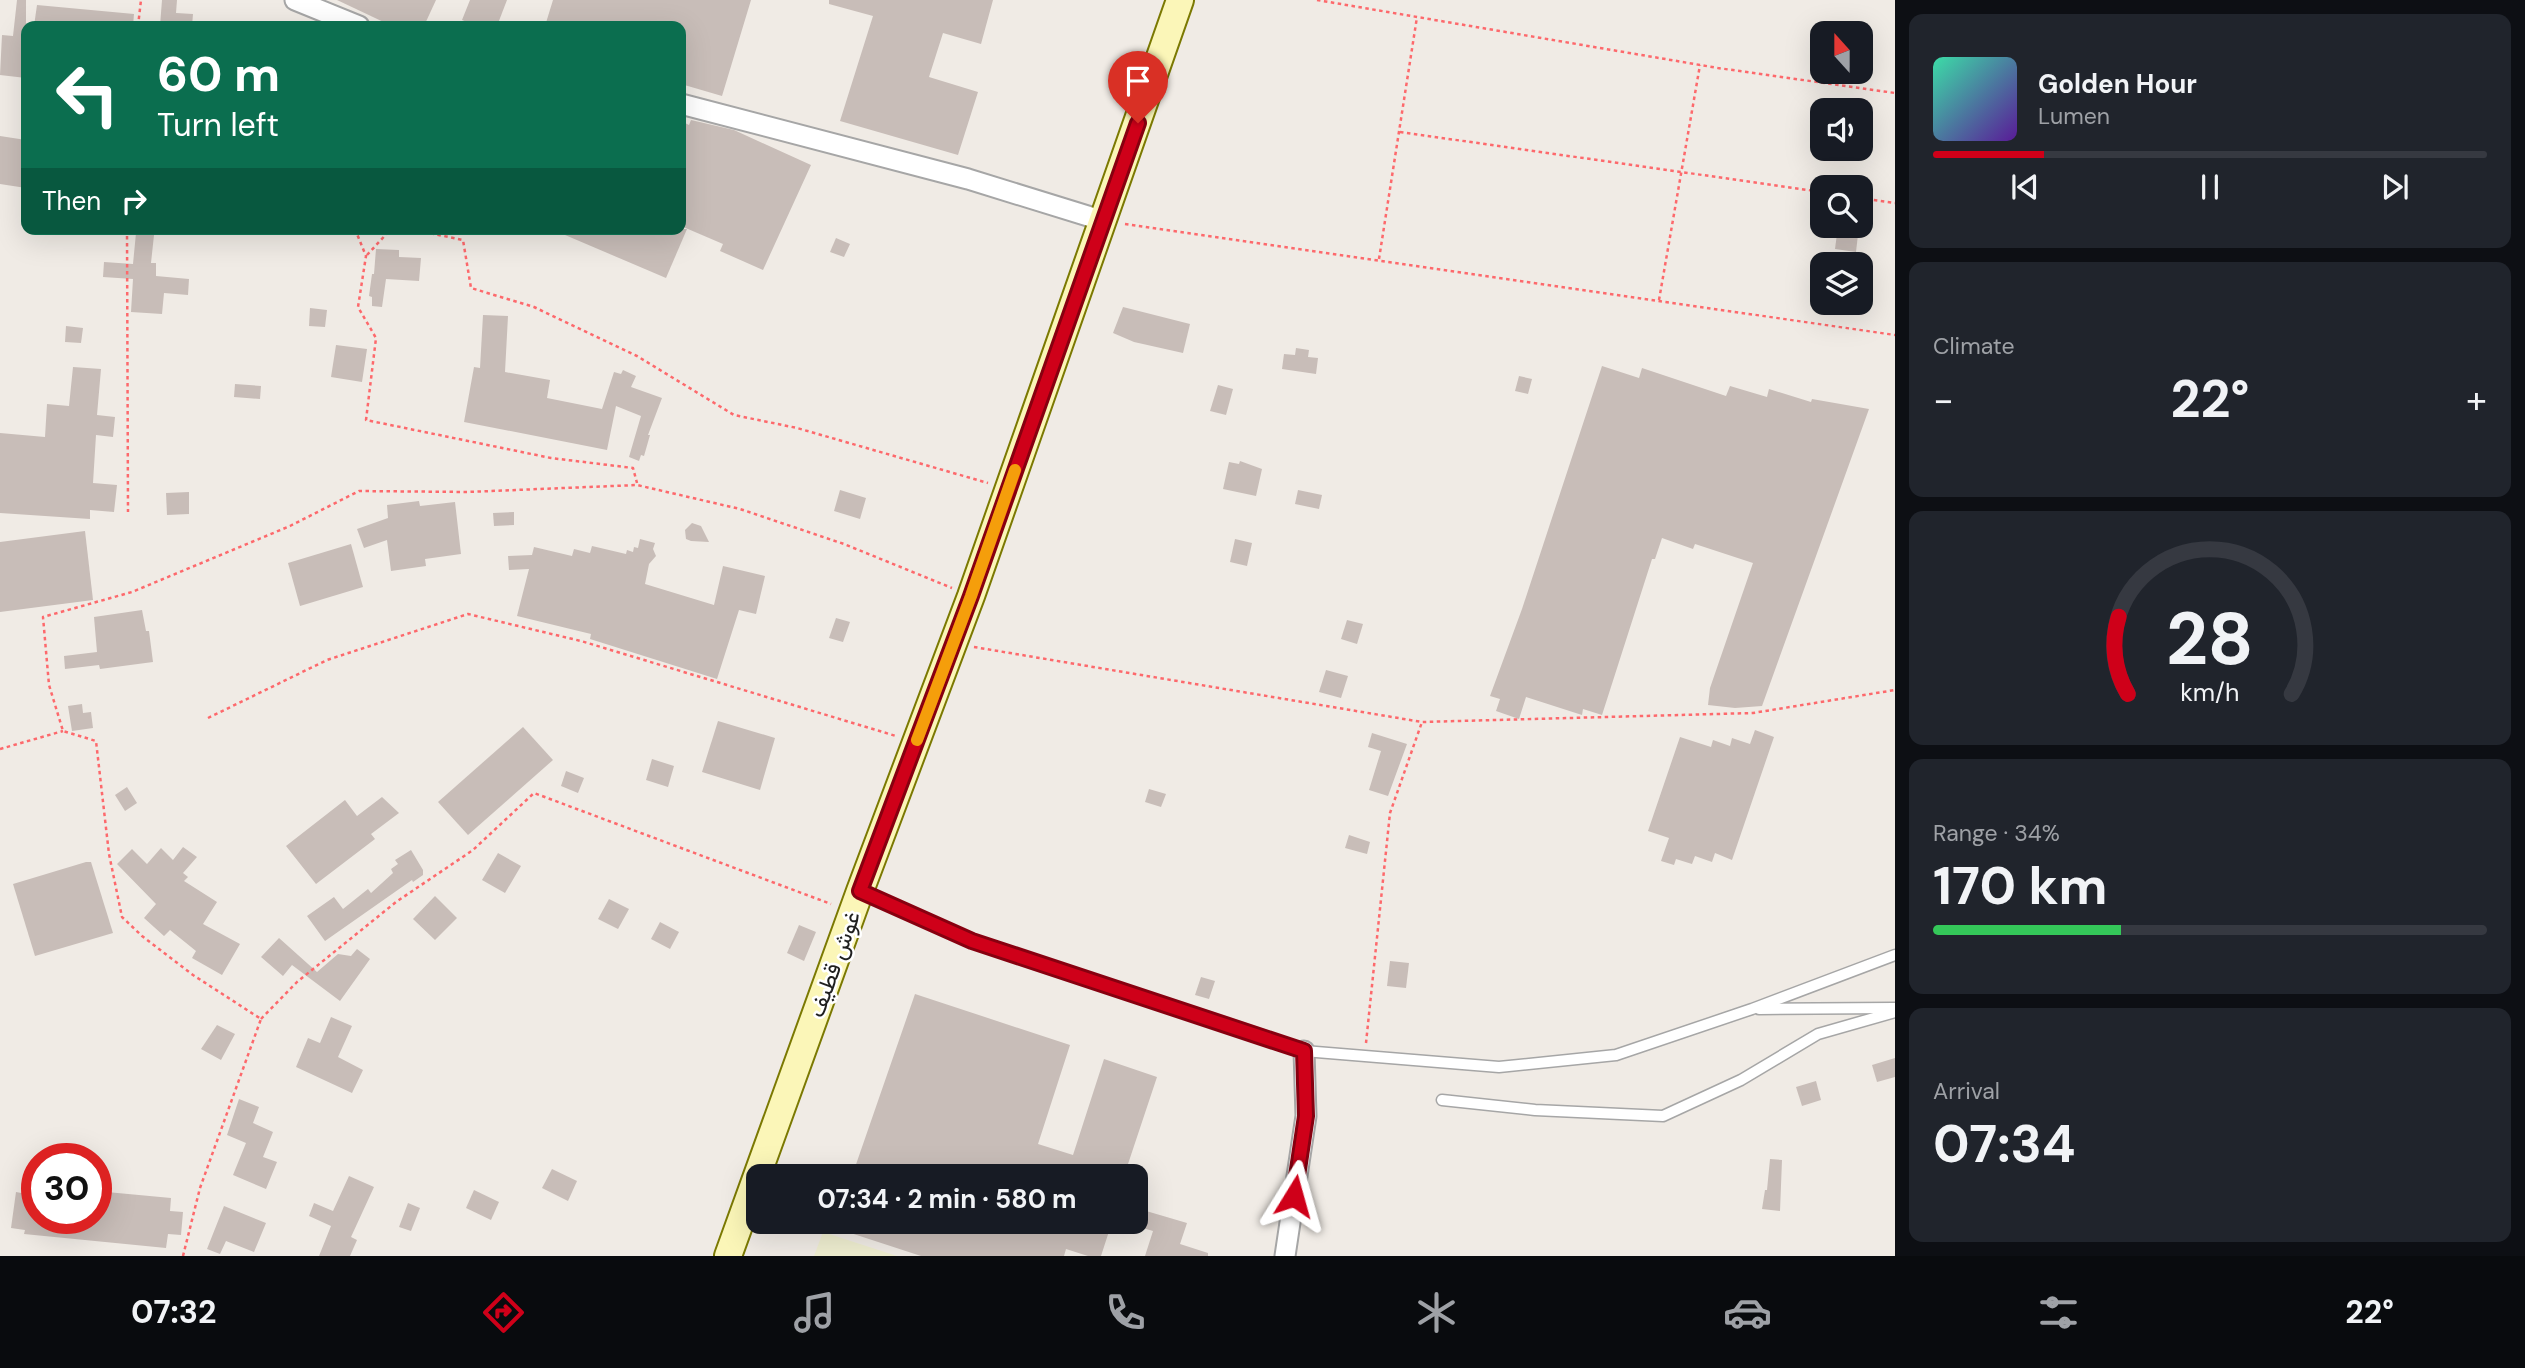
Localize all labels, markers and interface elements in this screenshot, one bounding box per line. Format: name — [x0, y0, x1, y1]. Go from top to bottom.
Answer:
north arrow — [1810, 21, 1872, 84]
map controls — [1810, 21, 1873, 315]
text: 60 m — [157, 42, 280, 106]
icon: left — [42, 49, 133, 140]
pin — [1108, 51, 1168, 123]
icon: arrive — [1119, 62, 1157, 100]
text: Golden Hour — [2038, 67, 2197, 101]
button: sound — [1810, 98, 1873, 161]
text: Lumen — [2038, 101, 2110, 131]
text: Turn left — [157, 104, 279, 146]
icon: previous — [2006, 168, 2044, 206]
icon: pause — [2191, 168, 2229, 206]
icon: next — [2376, 168, 2414, 206]
button: search — [1810, 175, 1873, 238]
icon: right — [115, 182, 153, 220]
text: Then — [42, 184, 101, 218]
button: layers — [1810, 252, 1873, 315]
text: Climate — [1933, 331, 2015, 361]
text: 22° — [2171, 365, 2249, 433]
text: − — [1933, 375, 1954, 425]
text: + — [2466, 375, 2487, 425]
text: 28 — [2166, 592, 2254, 687]
text: km/h — [2180, 676, 2240, 709]
text: Range · 34% — [1933, 818, 2060, 848]
text: 170 km — [1933, 852, 2107, 920]
street label: غوش قطيف — [801, 907, 867, 1021]
text: Arrival — [1933, 1076, 2000, 1106]
text: 07:34 — [1933, 1110, 2076, 1178]
speed limit sign: 30 — [21, 1143, 112, 1234]
position arrow — [1257, 1159, 1331, 1233]
text: 07:34 · 2 min · 580 m — [817, 1182, 1077, 1216]
icon: directions — [479, 1288, 528, 1337]
icon: music — [790, 1288, 839, 1337]
icon: phone — [1101, 1288, 1150, 1337]
icon: climate — [1412, 1288, 1461, 1337]
icon: car — [1723, 1288, 1772, 1337]
icon: filters — [2034, 1288, 2083, 1337]
text: 07:32 — [131, 1291, 216, 1333]
text: 22° — [2345, 1291, 2394, 1333]

